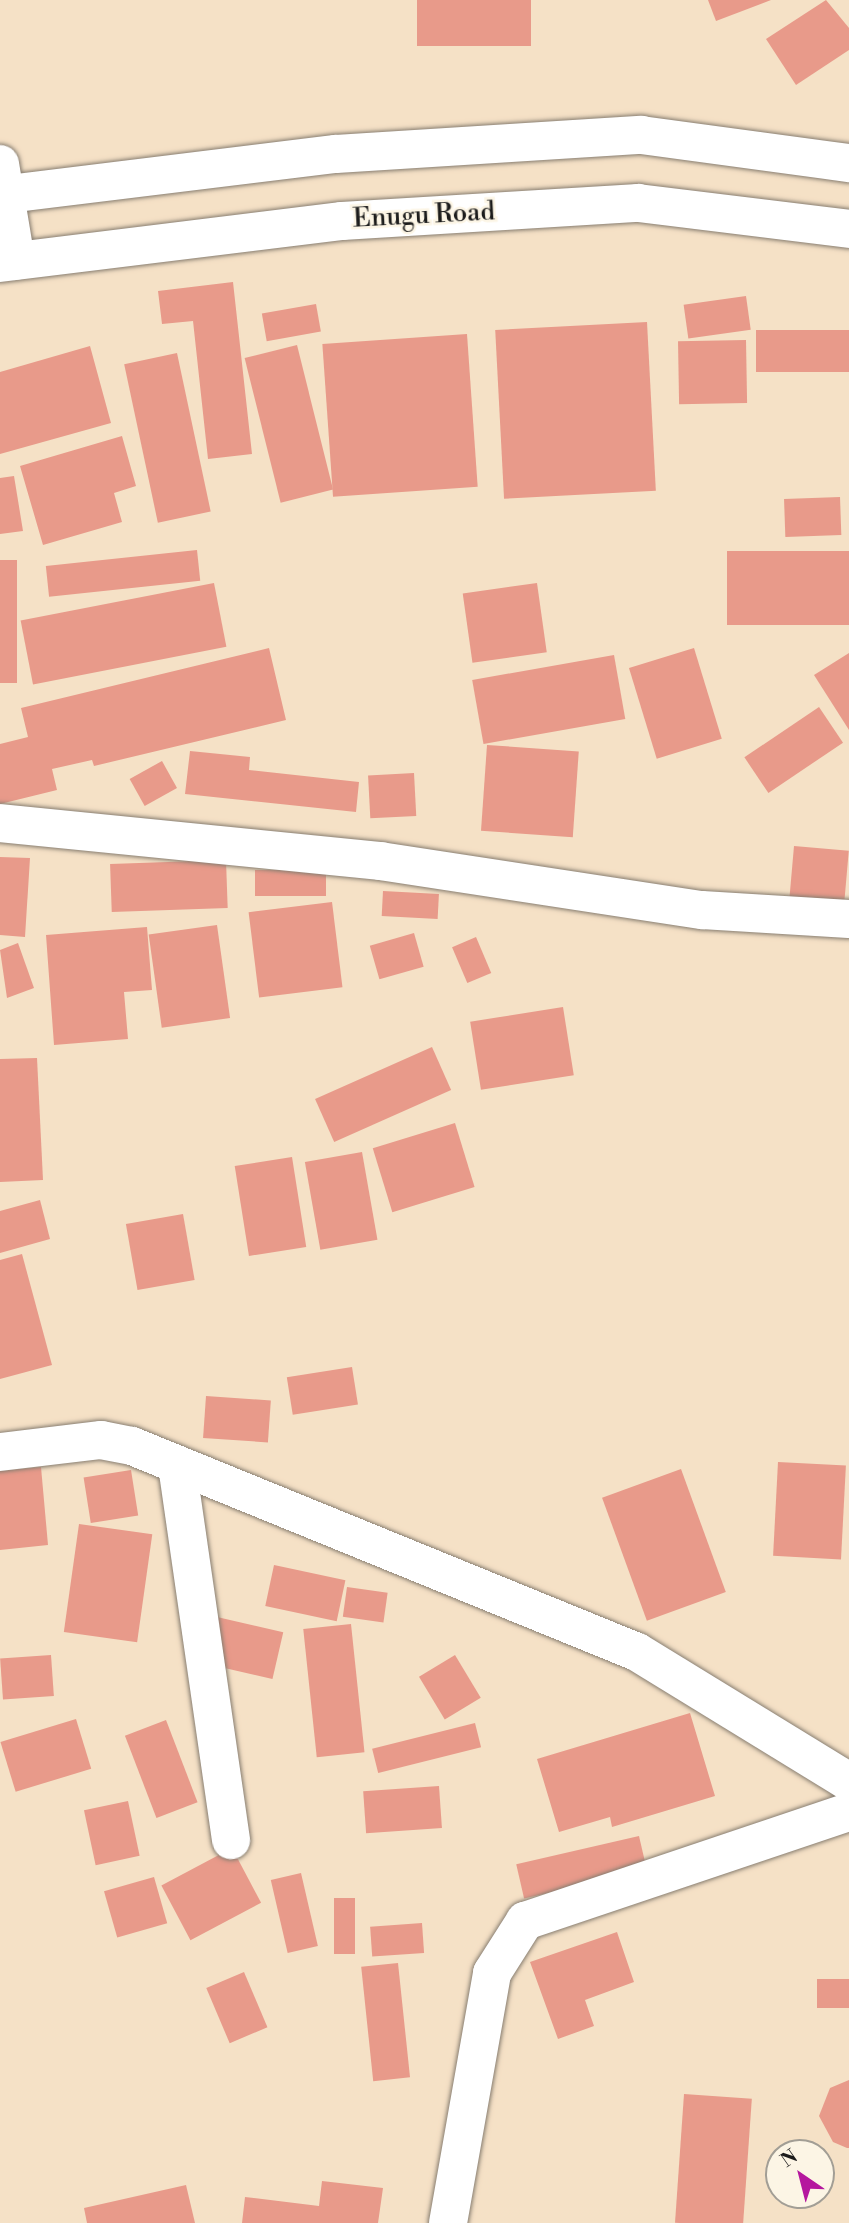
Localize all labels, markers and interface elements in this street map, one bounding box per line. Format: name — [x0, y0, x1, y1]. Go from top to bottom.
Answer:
street label: Enugu Road — [352, 197, 496, 235]
north arrow — [765, 2139, 835, 2209]
text: N — [776, 2144, 802, 2173]

